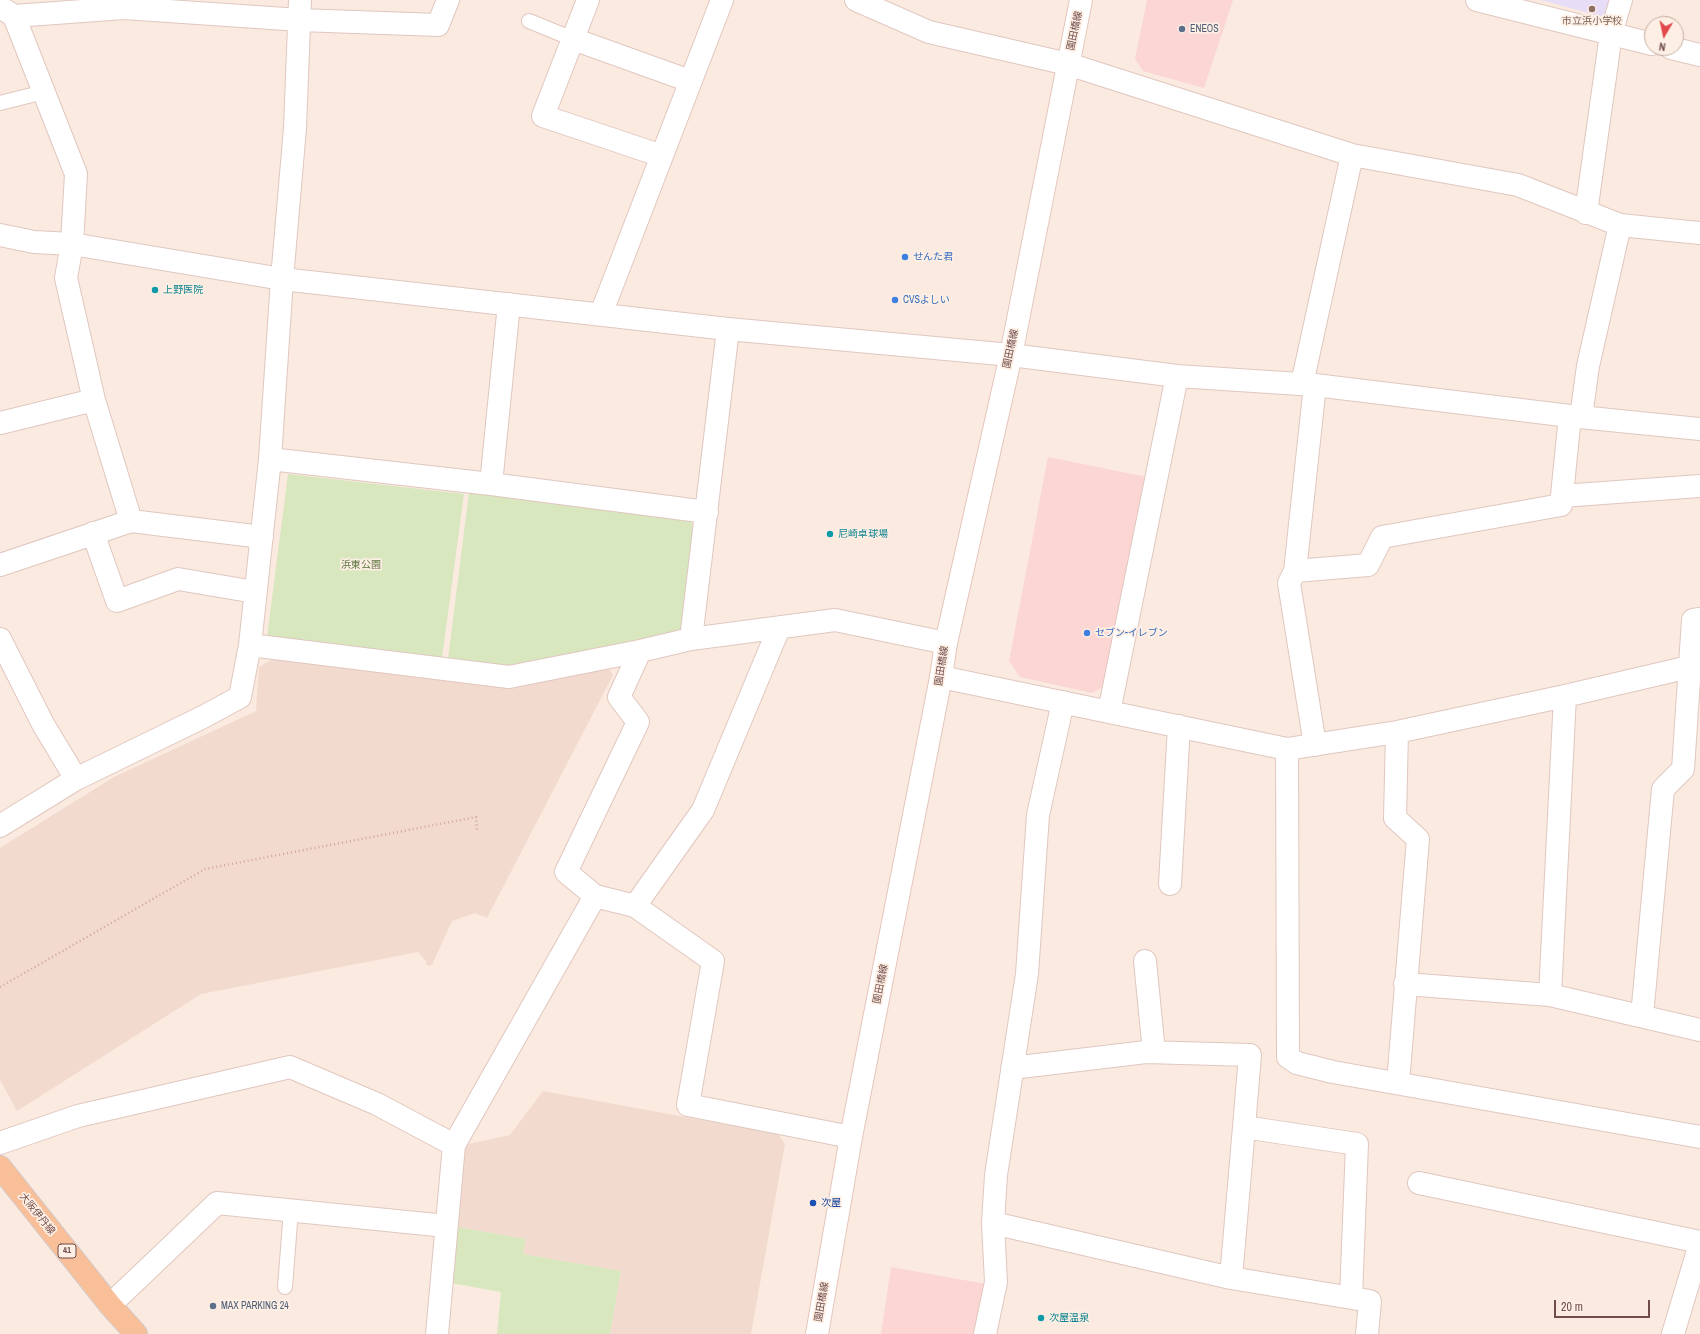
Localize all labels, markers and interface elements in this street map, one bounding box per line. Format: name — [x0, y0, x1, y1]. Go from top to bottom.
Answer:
marker: 市立浜小学校 — [1587, 4, 1597, 14]
street label: 園田橋線 — [1065, 10, 1085, 52]
place label: 市立浜小学校 — [1562, 15, 1622, 27]
north arrow — [1644, 16, 1684, 56]
place label: ENEOS — [1190, 23, 1219, 35]
marker: ENEOS — [1177, 24, 1187, 34]
text: N — [1658, 39, 1667, 54]
place label: せんた君 — [913, 251, 953, 263]
marker: せんた君 — [900, 252, 910, 262]
place label: 上野医院 — [163, 284, 203, 296]
marker: 上野医院 — [150, 285, 160, 295]
place label: CVSよしい — [903, 294, 950, 306]
marker: CVSよしい — [890, 295, 900, 305]
street label: 園田橋線 — [1001, 328, 1021, 370]
place label: 尼崎卓球場 — [838, 528, 888, 540]
marker: 尼崎卓球場 — [825, 529, 835, 539]
park label: 浜東公園 — [341, 559, 381, 571]
place label: セブン-イレブン — [1095, 627, 1168, 639]
marker: セブン-イレブン — [1082, 628, 1092, 638]
street label: 園田橋線 — [933, 645, 951, 687]
street label: 園田橋線 — [871, 963, 891, 1005]
street label: 大阪伊丹線 — [17, 1191, 57, 1237]
place label: 次屋 — [821, 1197, 841, 1209]
marker: 次屋 — [808, 1198, 818, 1208]
road number: 41 — [58, 1244, 76, 1258]
street label: 園田橋線 — [813, 1281, 831, 1323]
scale bar — [1556, 1292, 1652, 1318]
text: 20 m — [1561, 1299, 1583, 1315]
place label: MAX PARKING 24 — [221, 1300, 289, 1312]
marker: MAX PARKING 24 — [208, 1301, 218, 1311]
place label: 次屋温泉 — [1049, 1312, 1089, 1324]
marker: 次屋温泉 — [1036, 1313, 1046, 1323]

